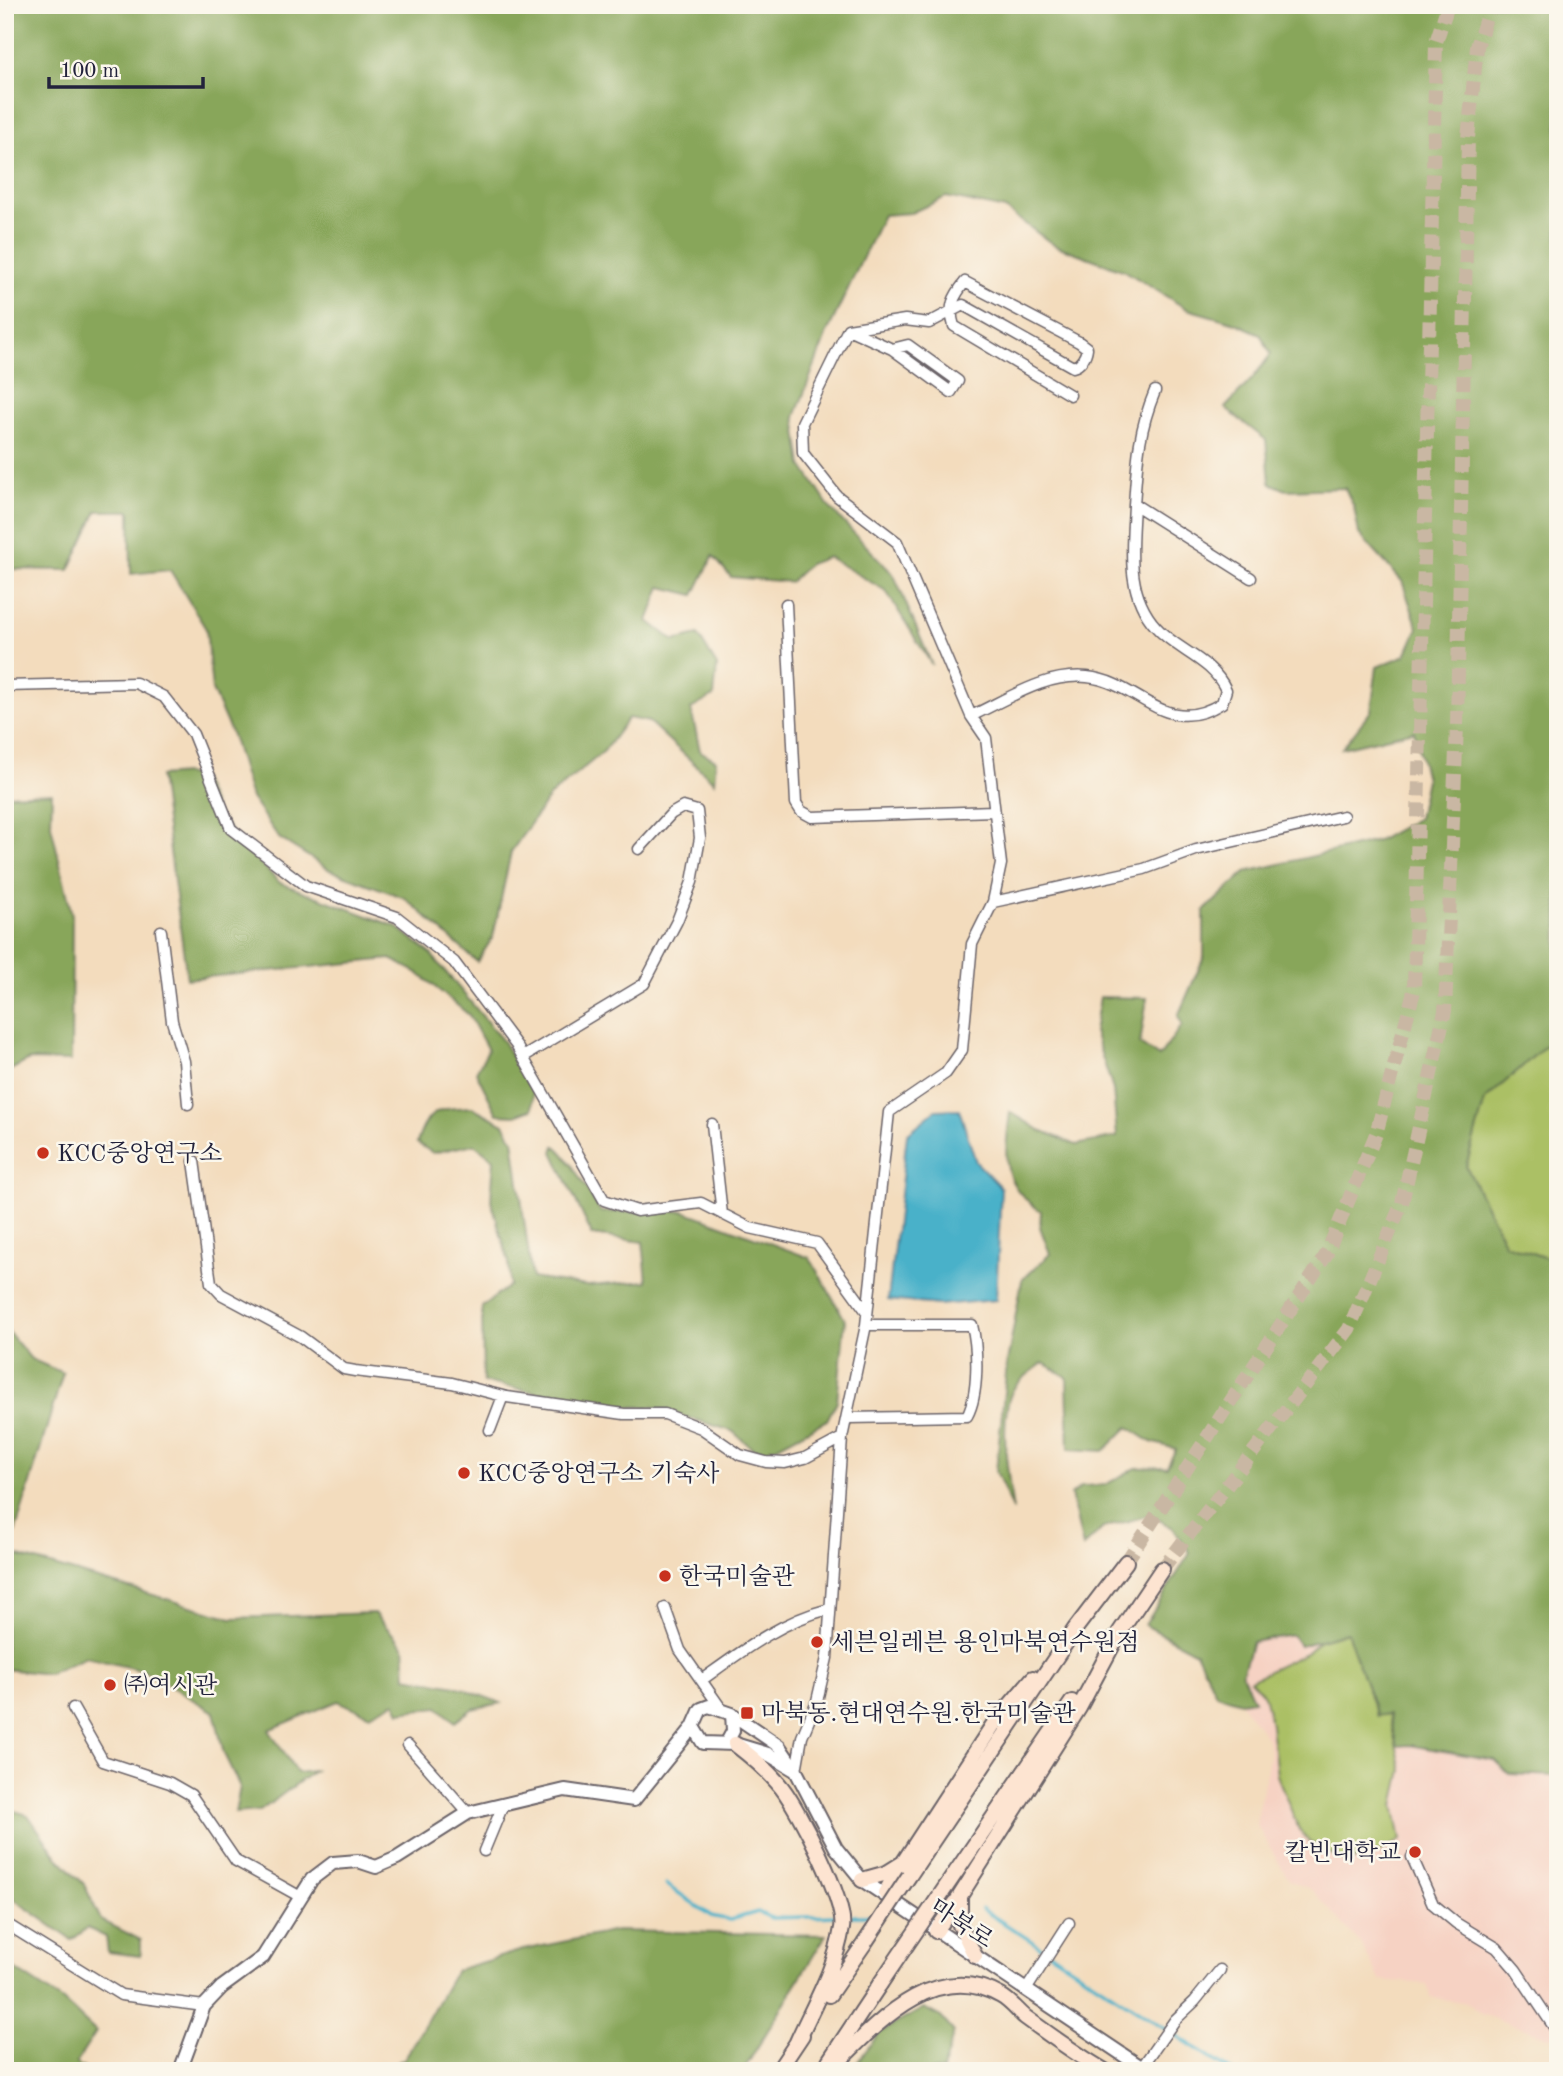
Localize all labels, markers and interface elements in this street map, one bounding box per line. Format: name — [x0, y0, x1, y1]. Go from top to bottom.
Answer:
scale bar — [49, 46, 203, 90]
text: 100 m — [60, 61, 119, 82]
place label: KCC중앙연구소 — [57, 1141, 222, 1167]
marker: KCC중앙연구소 — [35, 1145, 51, 1161]
place label: KCC중앙연구소 기숙사 — [478, 1460, 720, 1487]
marker: KCC중앙연구소 기숙사 — [456, 1465, 472, 1481]
place label: 한국미술관 — [679, 1563, 795, 1590]
marker: 한국미술관 — [657, 1568, 673, 1584]
place label: 세븐일레븐 용인마북연수원점 — [831, 1629, 1139, 1656]
marker: 세븐일레븐 용인마북연수원점 — [809, 1634, 825, 1650]
place label: ㈜여시관 — [124, 1672, 218, 1699]
marker: ㈜여시관 — [102, 1677, 118, 1693]
place label: 마북동.현대연수원.한국미술관 — [761, 1700, 1076, 1727]
marker: 마북동.현대연수원.한국미술관 — [739, 1705, 755, 1721]
place label: 칼빈대학교 — [1285, 1840, 1401, 1866]
marker: 칼빈대학교 — [1407, 1844, 1423, 1860]
street label: 마북로 — [925, 1893, 998, 1954]

